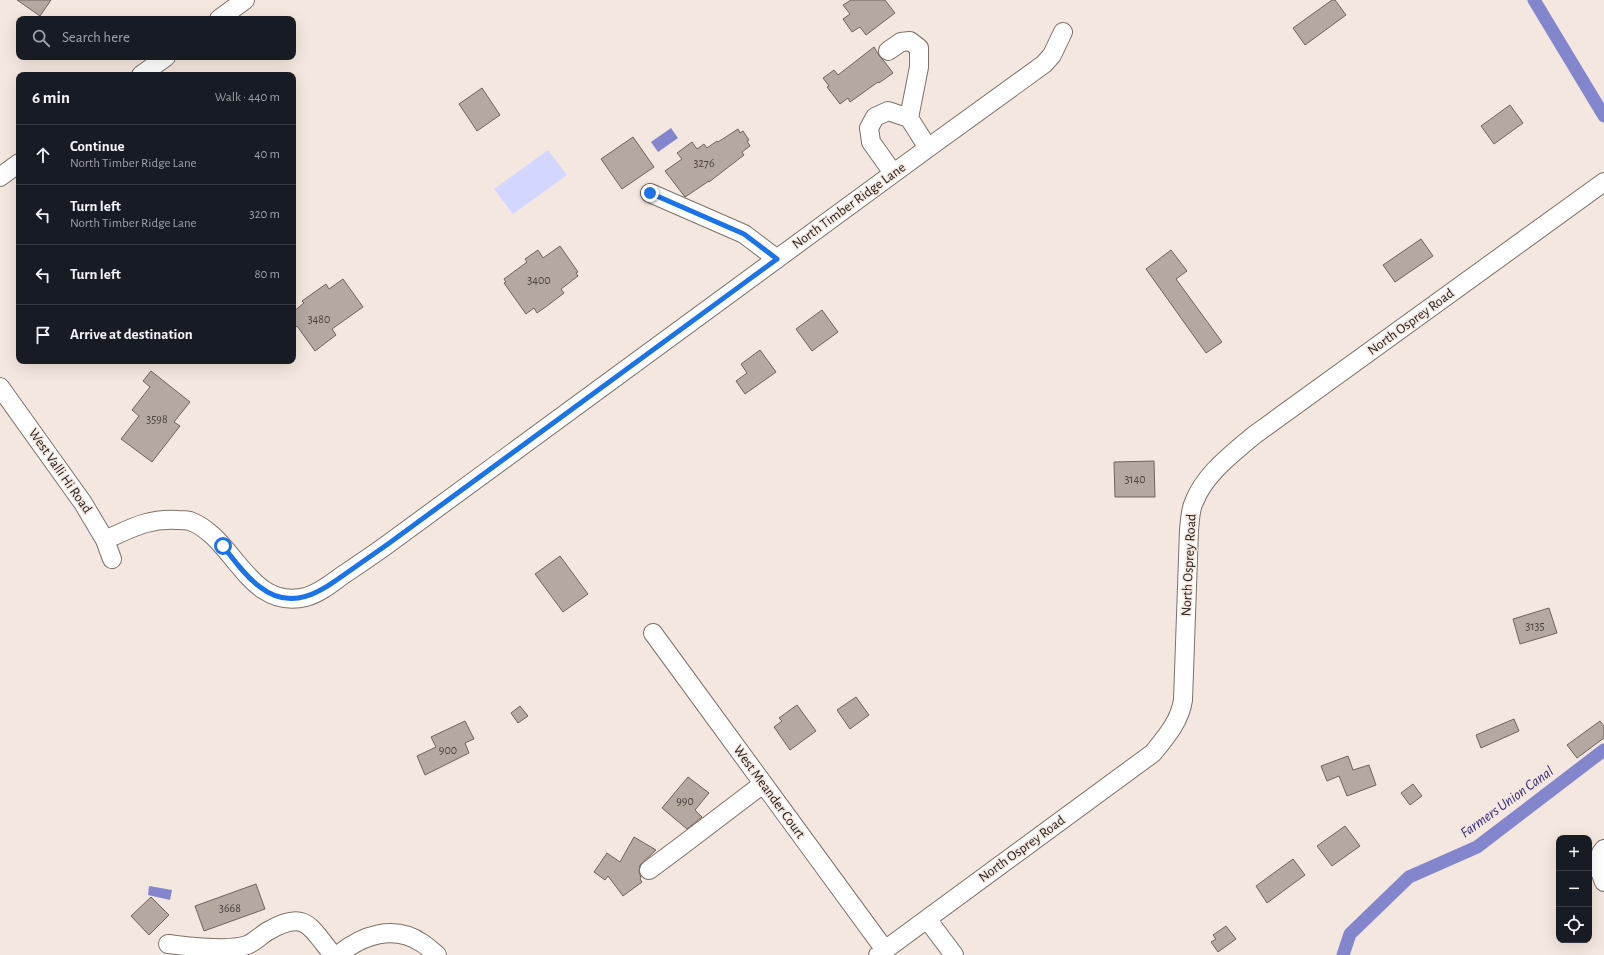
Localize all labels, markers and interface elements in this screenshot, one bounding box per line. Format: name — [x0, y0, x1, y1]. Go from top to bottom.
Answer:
search box — [16, 16, 296, 60]
icon: search — [30, 27, 52, 49]
text: Search here — [62, 30, 130, 45]
text: 6 min — [32, 89, 70, 106]
text: Walk · 440 m — [215, 91, 280, 104]
text: Continue — [70, 139, 125, 154]
icon: ahead — [32, 144, 54, 166]
text: 40 m — [254, 148, 280, 161]
text: North Timber Ridge Lane — [70, 157, 197, 170]
house number: 3276 — [693, 157, 715, 169]
street label: North Timber Ridge Lane — [790, 160, 908, 252]
route end — [641, 184, 659, 202]
text: Turn left — [70, 199, 121, 214]
icon: left — [32, 204, 54, 226]
text: 320 m — [249, 208, 280, 221]
text: North Timber Ridge Lane — [70, 217, 197, 230]
icon: left — [32, 264, 54, 286]
text: Turn left — [70, 267, 121, 282]
text: 80 m — [254, 268, 280, 281]
house number: 3400 — [527, 274, 551, 286]
street label: North Osprey Road — [1365, 286, 1457, 358]
house number: 3480 — [308, 313, 330, 325]
icon: arrive — [32, 324, 54, 346]
text: Arrive at destination — [70, 327, 193, 342]
house number: 3598 — [146, 413, 168, 425]
street label: West Valli Hi Road — [26, 426, 94, 516]
house number: 3140 — [1124, 473, 1146, 485]
street label: North Osprey Road — [1179, 513, 1199, 617]
route start — [214, 537, 232, 555]
house number: 3135 — [1525, 620, 1545, 632]
street label: West Meander Court — [731, 743, 808, 842]
house number: 900 — [439, 744, 457, 756]
water label: Farmers Union Canal — [1458, 763, 1556, 841]
house number: 990 — [676, 795, 694, 807]
street label: North Osprey Road — [976, 813, 1068, 885]
map controls — [1556, 835, 1592, 943]
button: + — [1556, 835, 1592, 871]
button: − — [1556, 871, 1592, 907]
house number: 3668 — [219, 902, 241, 914]
button: locate — [1556, 907, 1592, 943]

